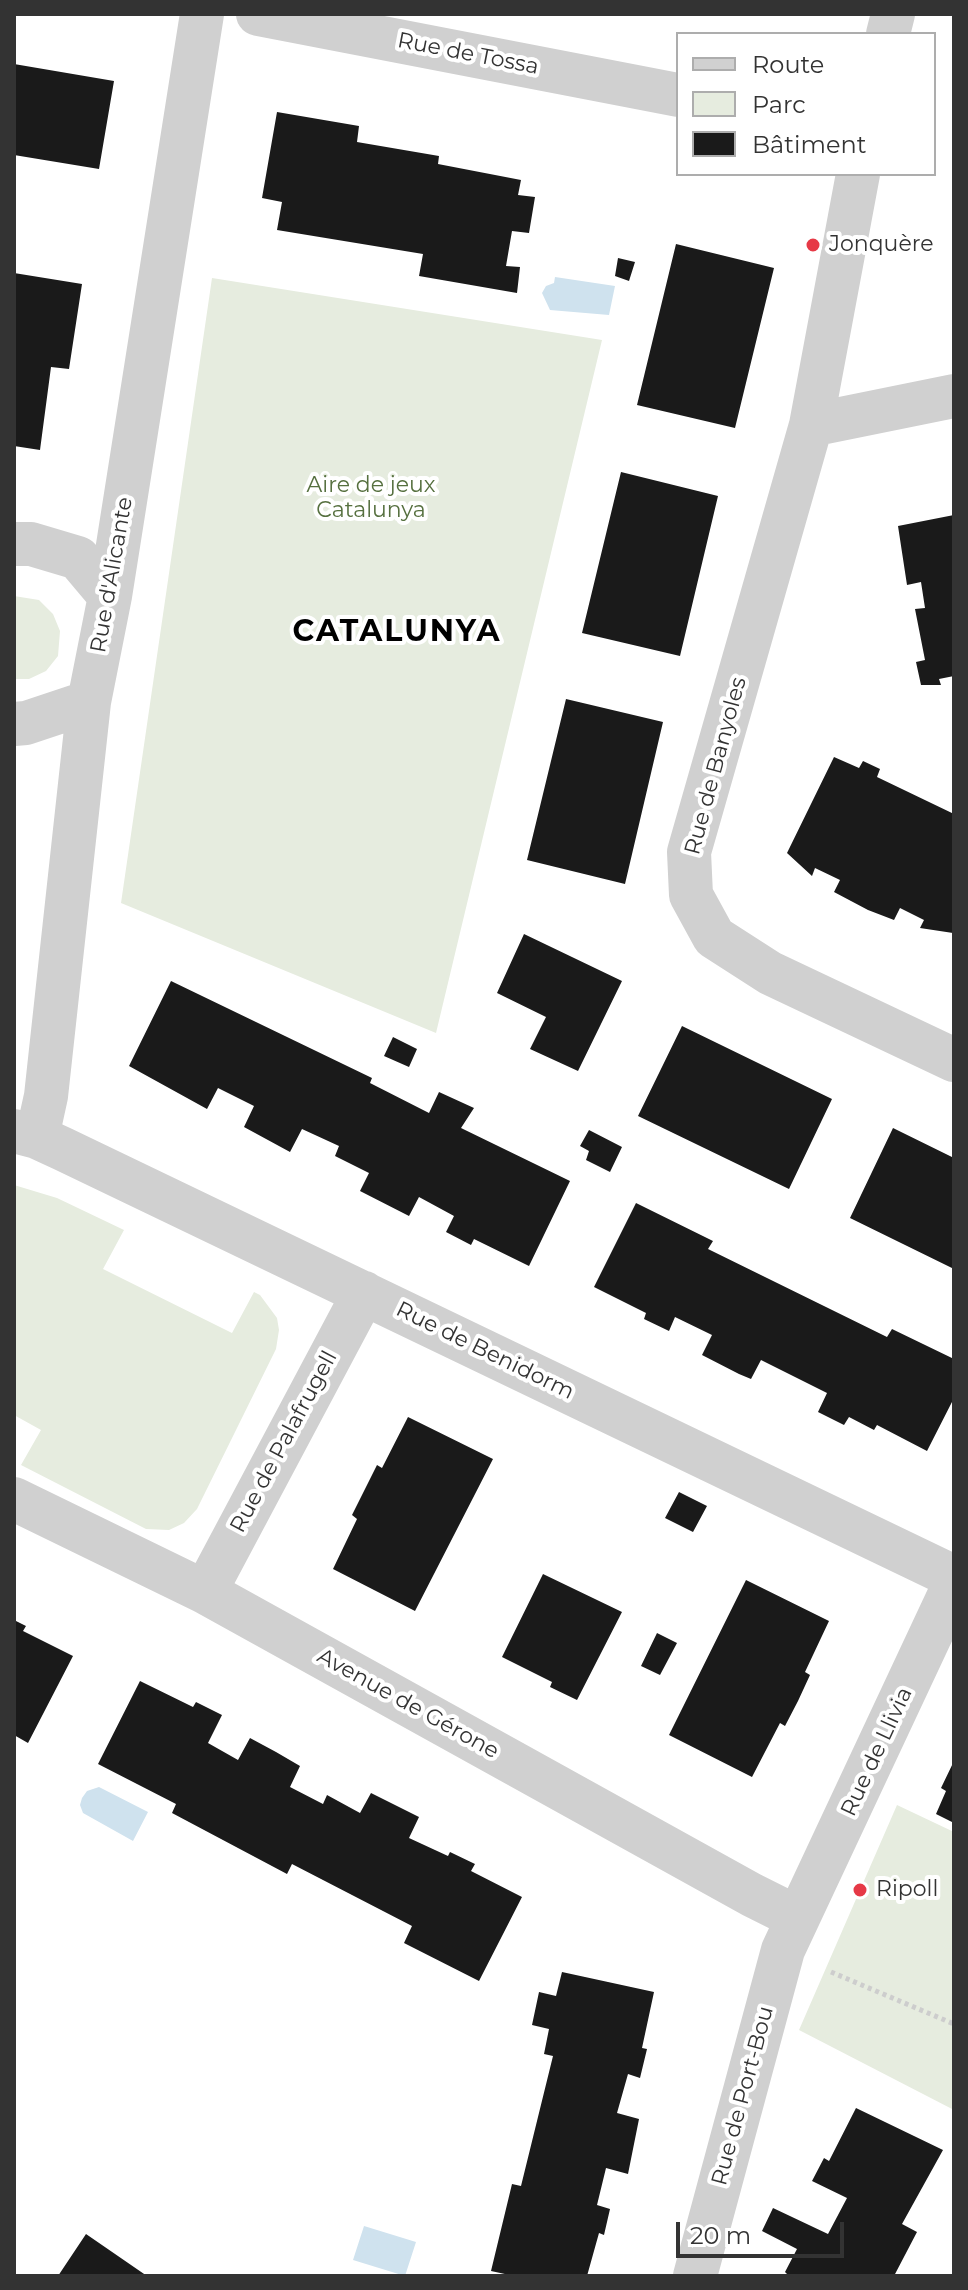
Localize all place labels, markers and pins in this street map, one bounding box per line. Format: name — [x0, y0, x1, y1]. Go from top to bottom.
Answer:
place label: Jonquère — [829, 232, 934, 258]
marker: Jonquère — [804, 236, 822, 254]
place label: Ripoll — [876, 1877, 938, 1903]
marker: Ripoll — [851, 1881, 869, 1899]

